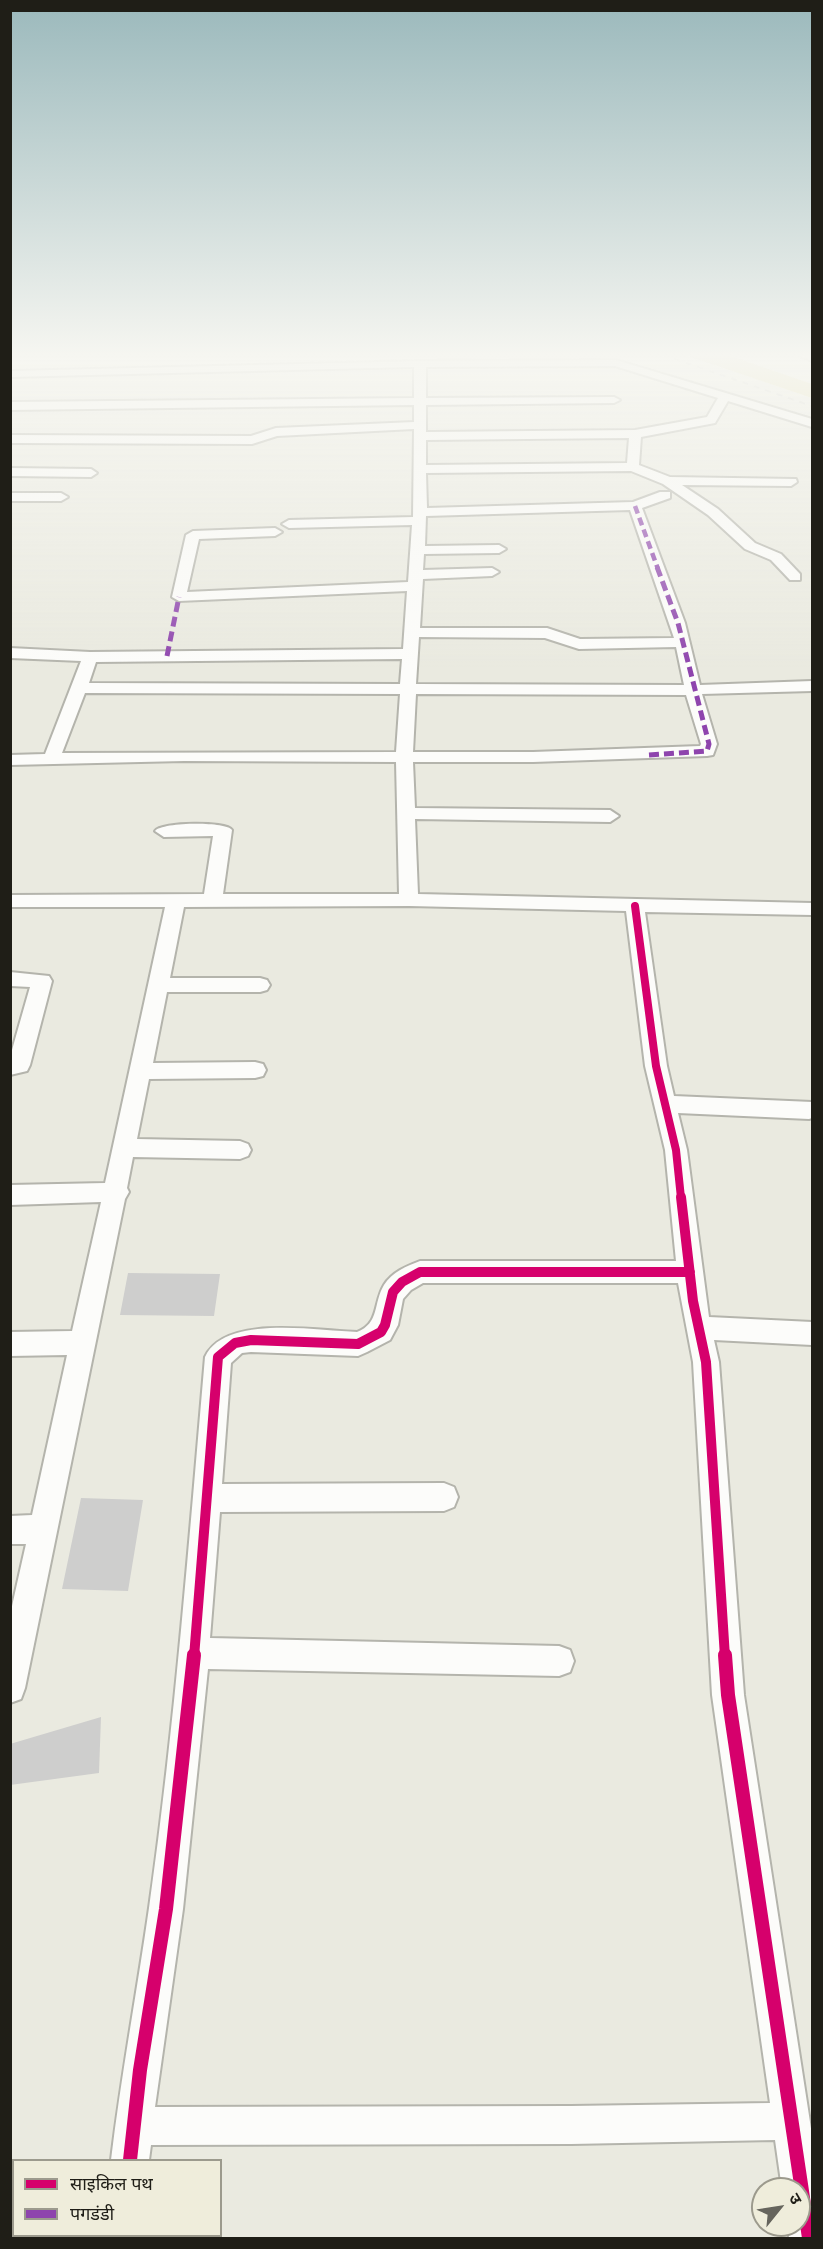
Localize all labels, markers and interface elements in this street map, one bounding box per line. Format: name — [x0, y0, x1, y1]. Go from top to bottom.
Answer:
legend — [12, 2159, 222, 2237]
text: साइकिल पथ — [70, 2172, 153, 2196]
north arrow — [751, 2177, 811, 2237]
text: उ — [784, 2189, 807, 2208]
text: पगडंडी — [70, 2202, 114, 2226]

